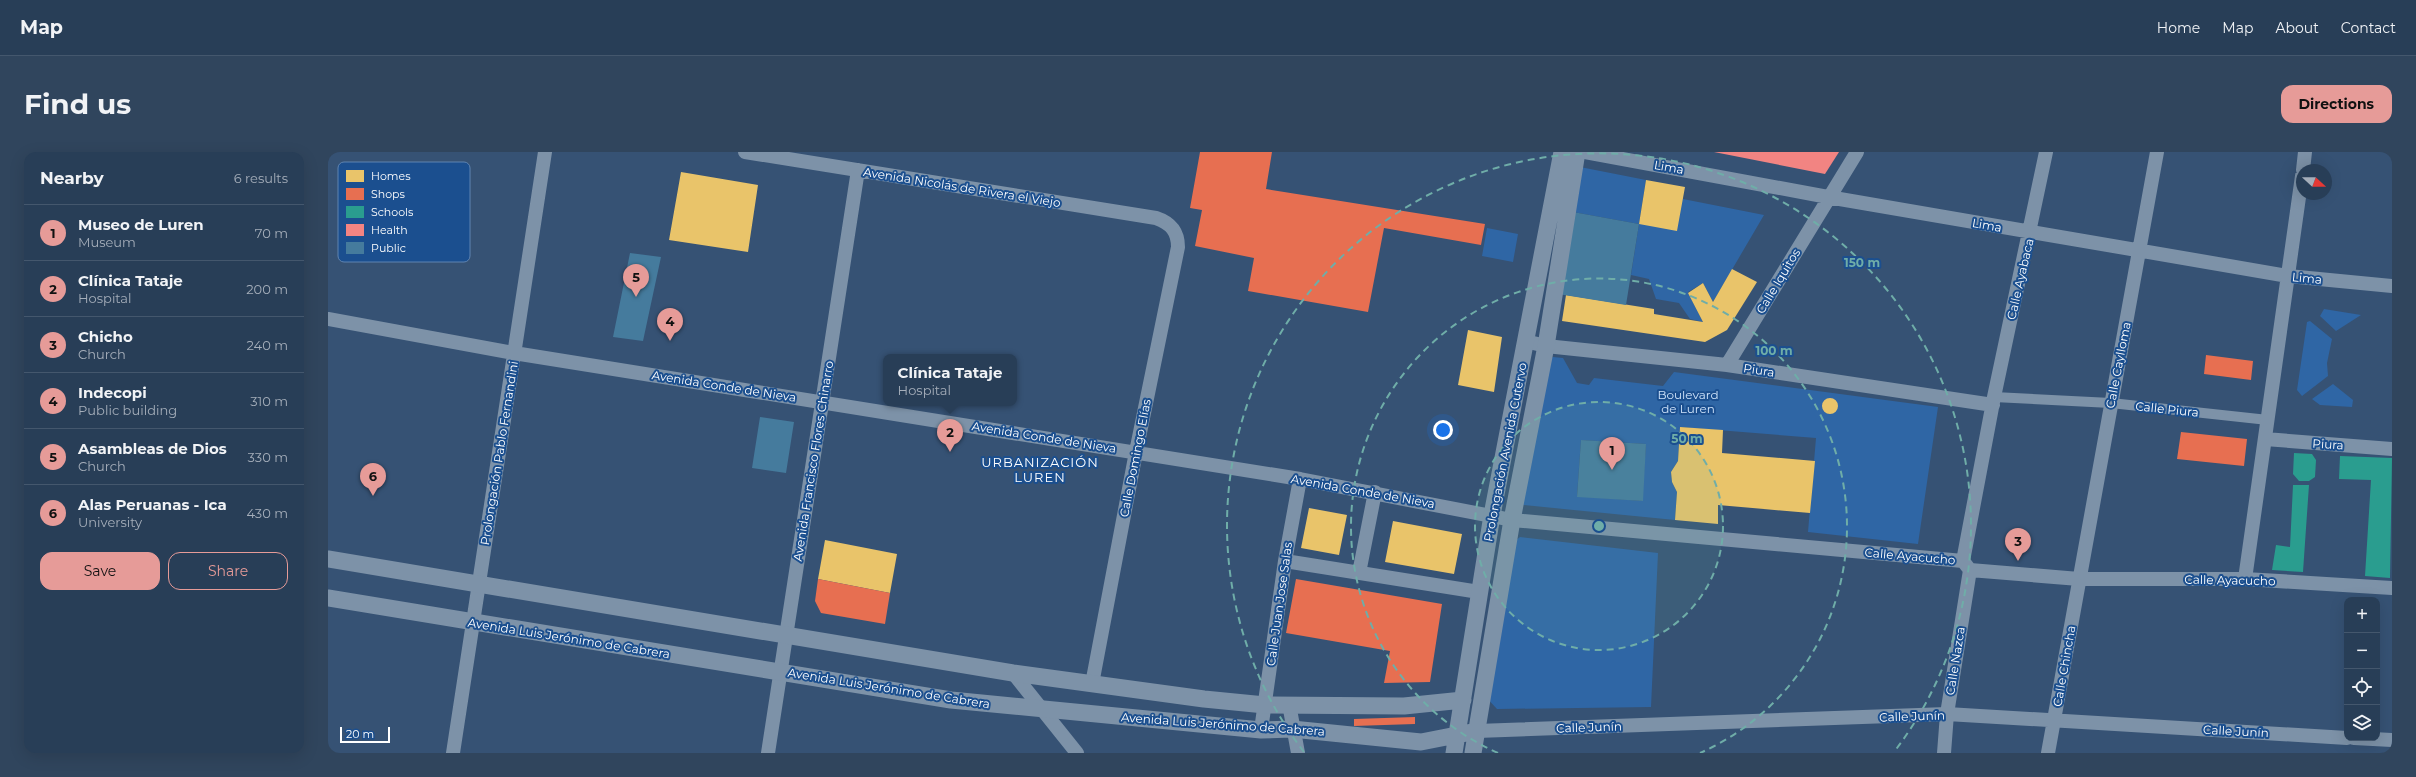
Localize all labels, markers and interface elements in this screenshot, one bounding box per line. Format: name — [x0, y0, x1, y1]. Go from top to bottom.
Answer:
text: Map — [20, 16, 63, 39]
text: Home — [2157, 19, 2200, 37]
text: Map — [2222, 19, 2253, 37]
text: About — [2275, 19, 2319, 37]
text: Contact — [2341, 19, 2396, 37]
button: Directions — [2281, 85, 2392, 123]
text: Find us — [24, 87, 131, 121]
street label: Lima — [1653, 157, 1685, 177]
legend — [338, 162, 470, 262]
street label: Avenida Nicolás de Rivera el Viejo — [862, 164, 1062, 210]
north arrow — [2296, 164, 2332, 200]
text: Nearby — [40, 168, 104, 188]
text: Homes — [371, 169, 411, 183]
text: 6 results — [234, 170, 288, 186]
text: Shops — [371, 187, 406, 201]
text: Schools — [371, 205, 414, 219]
text: Museo de Luren — [78, 215, 204, 234]
street label: Lima — [1971, 215, 2003, 235]
text: Health — [371, 223, 408, 237]
text: 1 — [50, 225, 56, 241]
text: 70 m — [255, 225, 288, 241]
text: Museum — [78, 234, 136, 250]
street label: Calle Ayabaca — [2003, 237, 2037, 321]
text: Public — [371, 241, 406, 255]
street label: Calle Iquitos — [1753, 246, 1803, 316]
text: 150 m — [1844, 255, 1880, 270]
pin: 5 — [623, 264, 649, 297]
street label: Lima — [2291, 269, 2323, 287]
text: Clínica Tataje — [78, 271, 183, 290]
text: 2 — [49, 281, 57, 297]
text: 200 m — [246, 281, 288, 297]
text: Hospital — [78, 290, 131, 306]
pin: 4 — [657, 308, 683, 341]
street label: Calle Caylloma — [2102, 320, 2134, 410]
text: Chicho — [78, 327, 133, 346]
text: 3 — [49, 337, 57, 353]
text: 240 m — [247, 337, 288, 353]
text: 100 m — [1756, 343, 1792, 358]
text: Church — [78, 346, 126, 362]
popup — [883, 354, 1017, 406]
street label: Prolongación Pablo Fernandini — [477, 360, 521, 546]
street label: Avenida Francisco Flores Chinarro — [790, 360, 836, 562]
street label: Piura — [1742, 360, 1776, 380]
street label: Prolongación Avenida Cutervo — [1480, 361, 1530, 543]
text: Clínica Tataje — [898, 363, 1002, 382]
street label: Avenida Conde de Nieva — [651, 367, 797, 405]
text: Hospital — [898, 382, 951, 398]
text: Indecopi — [78, 383, 147, 402]
park label: Boulevard de Luren — [1657, 387, 1719, 416]
text: 4 — [49, 393, 57, 409]
text: 310 m — [250, 393, 288, 409]
street label: Calle Domingo Elías — [1116, 397, 1154, 518]
street label: Calle Piura — [2135, 398, 2199, 420]
text: Public building — [78, 402, 177, 418]
street label: Avenida Conde de Nieva — [971, 418, 1117, 456]
pin: 2 — [937, 419, 963, 452]
your location — [1433, 420, 1453, 440]
text: 50 m — [1671, 431, 1703, 446]
street label: Piura — [2312, 435, 2344, 453]
pin: 1 — [1599, 437, 1625, 470]
text: Asambleas de Dios — [78, 439, 227, 458]
text: 5 — [49, 449, 57, 465]
text: 330 m — [248, 449, 288, 465]
district label: URBANIZACIÓN LUREN — [981, 454, 1099, 485]
text: Church — [78, 458, 126, 474]
pin: 6 — [360, 463, 386, 496]
street label: Avenida Conde de Nieva — [1290, 471, 1436, 511]
text: Alas Peruanas - Ica — [78, 495, 227, 514]
text: 6 — [49, 505, 57, 521]
text: 430 m — [246, 505, 288, 521]
text: University — [78, 514, 142, 530]
centre of rings — [1592, 519, 1606, 533]
pin: 3 — [2005, 528, 2031, 561]
street label: Calle Juan Jose Salas — [1263, 541, 1295, 667]
street label: Calle Ayacucho — [1864, 545, 1956, 567]
button: Save — [40, 552, 160, 590]
button: Share — [168, 552, 288, 590]
street label: Calle Ayacucho — [2184, 572, 2276, 588]
map controls — [2344, 597, 2380, 741]
button: + — [2344, 597, 2380, 633]
street label: Avenida Luis Jerónimo de Cabrera — [467, 615, 671, 661]
street label: Calle Chincha — [2049, 624, 2079, 708]
street label: Calle Nazca — [1942, 626, 1968, 696]
button: − — [2344, 633, 2380, 669]
street label: Avenida Luis Jerónimo de Cabrera — [787, 665, 991, 711]
button: locate — [2344, 669, 2380, 705]
button: layers — [2344, 705, 2380, 741]
street label: Calle Junín — [1879, 707, 1945, 725]
street label: Avenida Luis Jerónimo de Cabrera — [1120, 709, 1326, 739]
street label: Calle Junín — [1556, 718, 1622, 736]
street label: Calle Junín — [2203, 722, 2269, 740]
scale bar — [340, 725, 390, 744]
text: 20 m — [346, 727, 374, 741]

